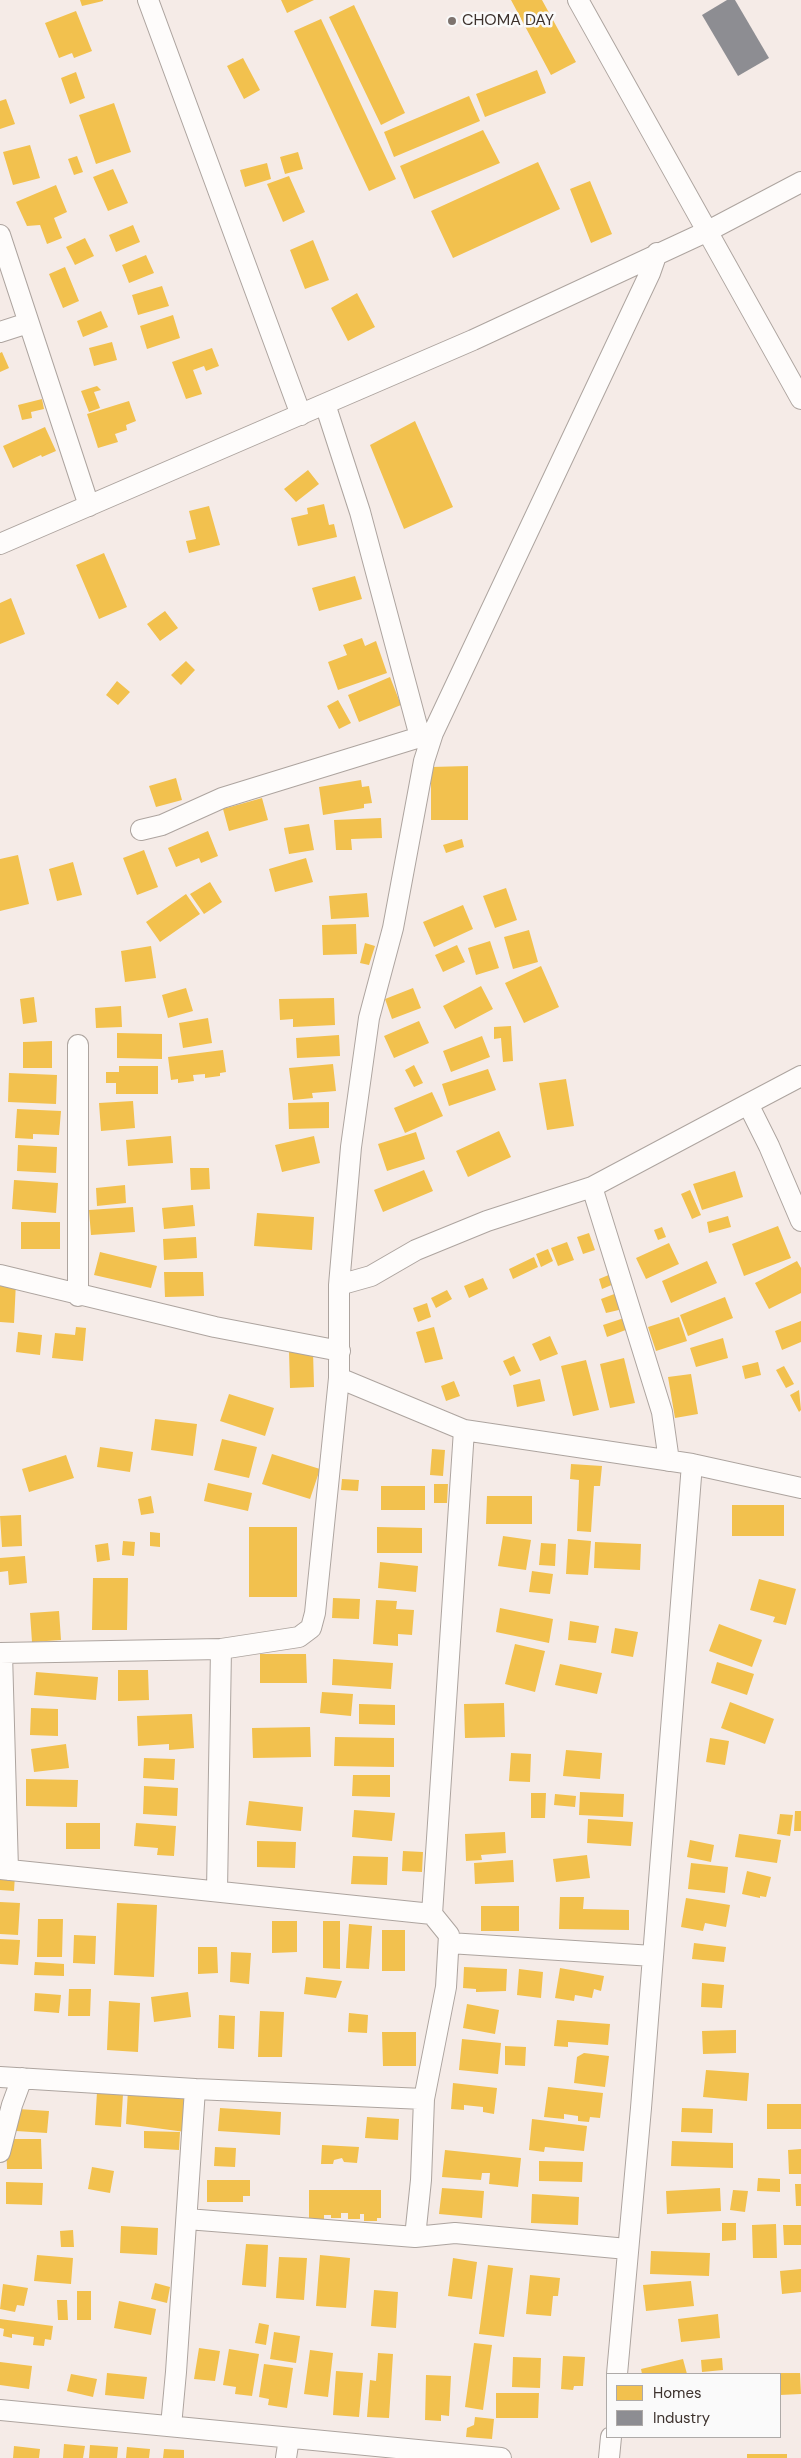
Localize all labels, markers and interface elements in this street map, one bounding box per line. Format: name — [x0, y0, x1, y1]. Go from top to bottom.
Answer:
place label: CHOMA DAY — [462, 11, 554, 31]
marker: CHOMA DAY — [446, 15, 458, 27]
legend — [606, 2373, 781, 2438]
text: Homes — [653, 2383, 702, 2403]
text: Industry — [653, 2408, 710, 2428]

